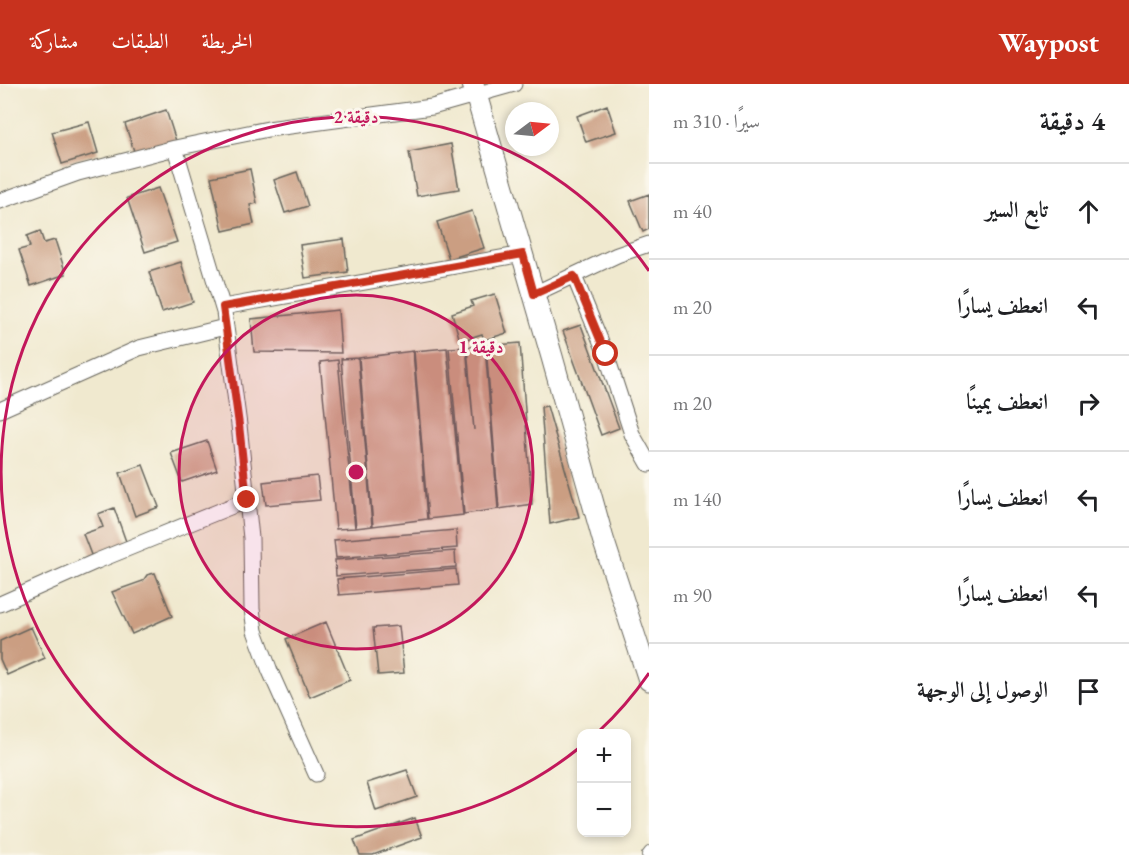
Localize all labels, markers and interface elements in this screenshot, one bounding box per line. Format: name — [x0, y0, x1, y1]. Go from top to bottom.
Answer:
text: Waypost — [998, 24, 1099, 60]
text: مشاركة — [30, 27, 78, 54]
text: الطبقات — [111, 27, 168, 54]
text: الخريطة — [201, 27, 253, 54]
north arrow — [505, 102, 559, 156]
text: 4 دقيقة — [1040, 104, 1105, 138]
text: 2 دقيقة — [333, 105, 379, 128]
text: سيرًا · 310 m — [673, 108, 760, 134]
text: تابع السير — [985, 195, 1048, 224]
icon: ahead — [1072, 195, 1105, 228]
text: 40 m — [673, 198, 712, 224]
text: انعطف يسارًا — [957, 291, 1048, 320]
icon: left — [1072, 291, 1105, 324]
text: 20 m — [673, 294, 712, 320]
text: 1 دقيقة — [458, 335, 504, 358]
route start — [592, 340, 618, 366]
text: انعطف يمينًا — [966, 387, 1048, 416]
icon: right — [1072, 387, 1105, 420]
text: 20 m — [673, 390, 712, 416]
centre of rings — [346, 462, 366, 482]
text: انعطف يسارًا — [957, 483, 1048, 512]
icon: left — [1072, 483, 1105, 516]
route end — [233, 486, 259, 512]
text: 140 m — [673, 486, 721, 512]
text: انعطف يسارًا — [957, 579, 1048, 608]
icon: left — [1072, 579, 1105, 612]
text: 90 m — [673, 582, 712, 608]
text: الوصول إلى الوجهة — [917, 675, 1048, 704]
icon: arrive — [1072, 675, 1105, 708]
map controls — [577, 729, 631, 837]
button: + — [577, 729, 631, 783]
button: − — [577, 783, 631, 837]

